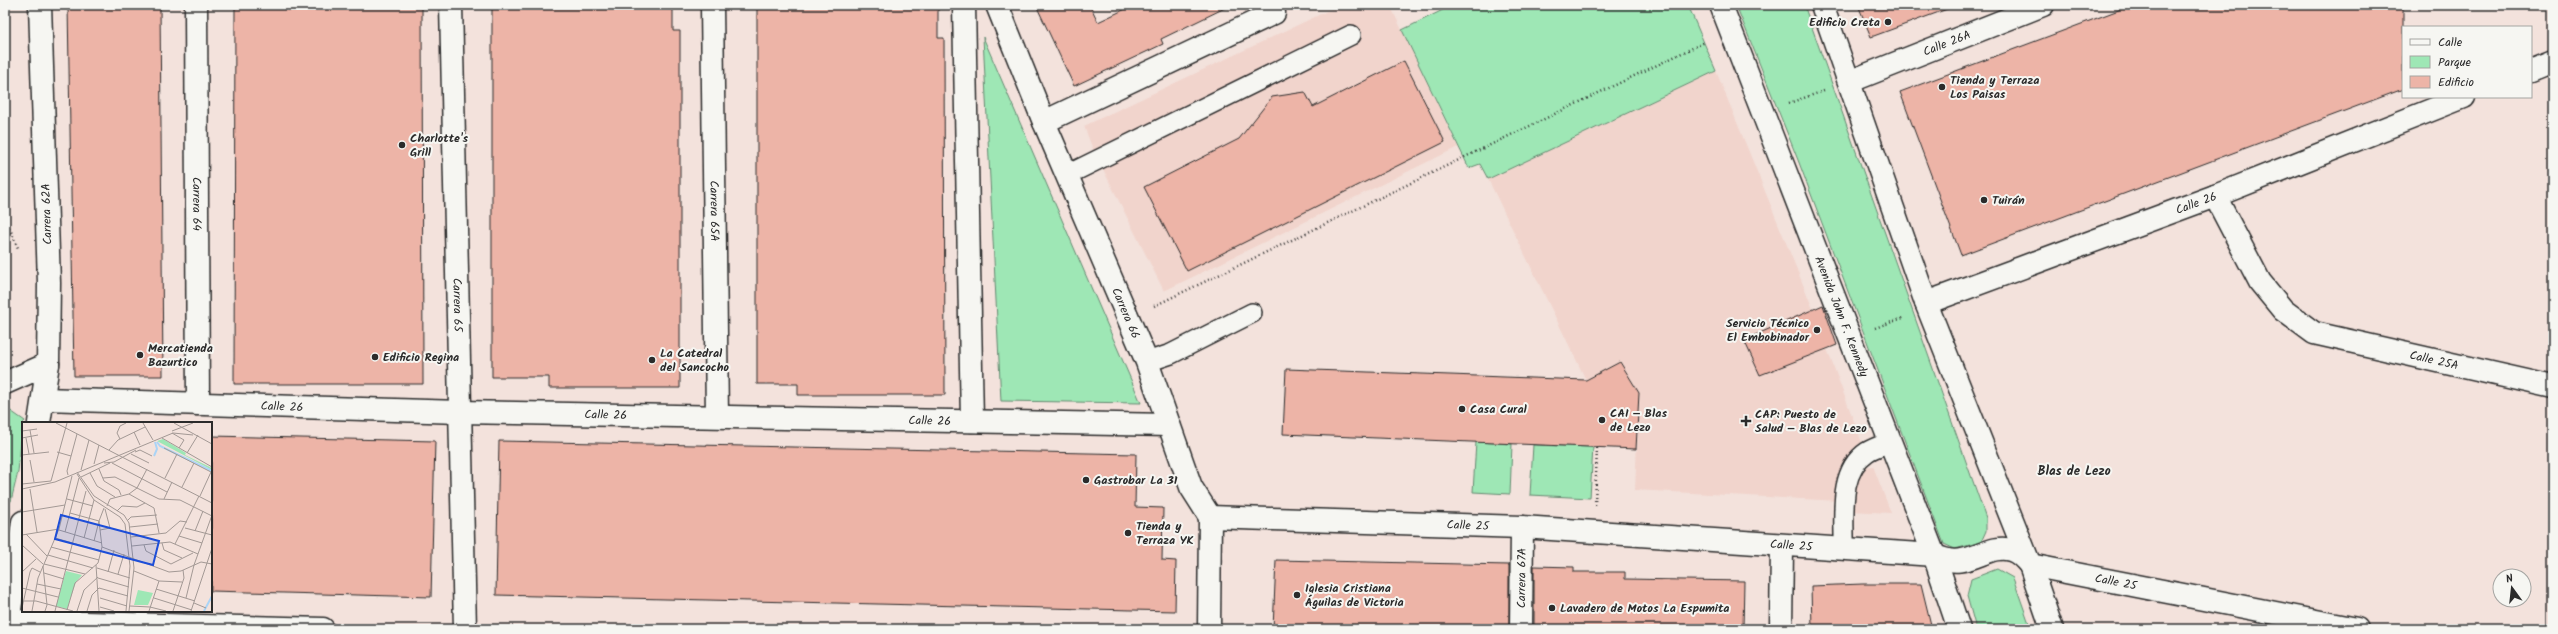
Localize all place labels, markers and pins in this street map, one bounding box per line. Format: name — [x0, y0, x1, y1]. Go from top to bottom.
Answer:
place label: Edificio Creta — [1809, 13, 1880, 32]
marker: Edificio Creta — [1883, 17, 1893, 27]
place label: Tienda y Terraza Los Paisas — [1950, 71, 2039, 104]
marker: Tienda y Terraza Los Paisas — [1937, 82, 1947, 92]
place label: Charlotte's Grill — [410, 129, 469, 162]
marker: Charlotte's Grill — [397, 140, 407, 150]
place label: Tuirán — [1992, 191, 2025, 210]
marker: Tuirán — [1979, 195, 1989, 205]
place label: Servicio Técnico El Embobinador — [1726, 314, 1810, 347]
marker: Servicio Técnico El Embobinador — [1812, 325, 1822, 335]
place label: Mercatienda Bazurtico — [148, 339, 213, 372]
place label: La Catedral del Sancocho — [660, 344, 729, 377]
place label: Edificio Regina — [383, 348, 459, 367]
marker: Mercatienda Bazurtico — [135, 350, 145, 360]
marker: Edificio Regina — [370, 352, 380, 362]
marker: La Catedral del Sancocho — [647, 355, 657, 365]
place label: Casa Cural — [1470, 400, 1528, 419]
marker: Casa Cural — [1457, 404, 1467, 414]
place label: CAI ‒ Blas de Lezo — [1610, 404, 1667, 437]
place label: CAP: Puesto de Salud ‒ Blas de Lezo — [1755, 405, 1867, 438]
marker: CAI ‒ Blas de Lezo — [1597, 415, 1607, 425]
marker: CAP: Puesto de Salud ‒ Blas de Lezo — [1740, 415, 1752, 427]
place label: Gastrobar La 31 — [1094, 471, 1178, 490]
marker: Gastrobar La 31 — [1081, 475, 1091, 485]
place label: Tienda y Terraza YK — [1136, 517, 1194, 550]
marker: Tienda y Terraza YK — [1123, 528, 1133, 538]
place label: Iglesia Cristiana Águilas de Victoria — [1305, 579, 1404, 612]
marker: Iglesia Cristiana Águilas de Victoria — [1292, 590, 1302, 600]
place label: Lavadero de Motos La Espumita — [1560, 599, 1730, 618]
marker: Lavadero de Motos La Espumita — [1547, 603, 1557, 613]

